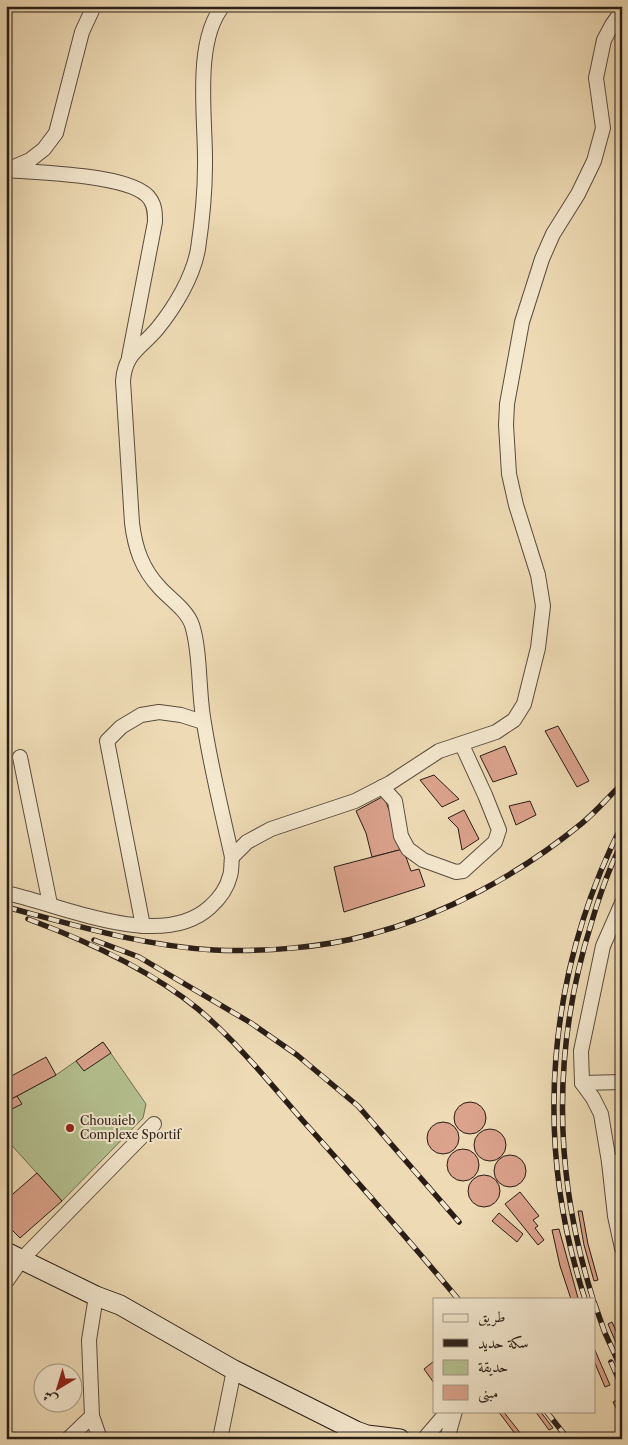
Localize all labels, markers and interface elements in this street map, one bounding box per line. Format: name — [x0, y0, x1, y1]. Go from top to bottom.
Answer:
place label: Chouaieb Complexe Sportif — [80, 1113, 182, 1142]
marker: Chouaieb Complexe Sportif — [64, 1122, 76, 1134]
legend — [433, 1298, 596, 1412]
text: طريق — [478, 1307, 505, 1327]
text: سكة حديد — [478, 1333, 528, 1352]
text: حديقة — [478, 1357, 508, 1376]
north arrow — [32, 1362, 82, 1412]
text: مبنى — [478, 1383, 498, 1404]
text: ش — [39, 1387, 61, 1410]

